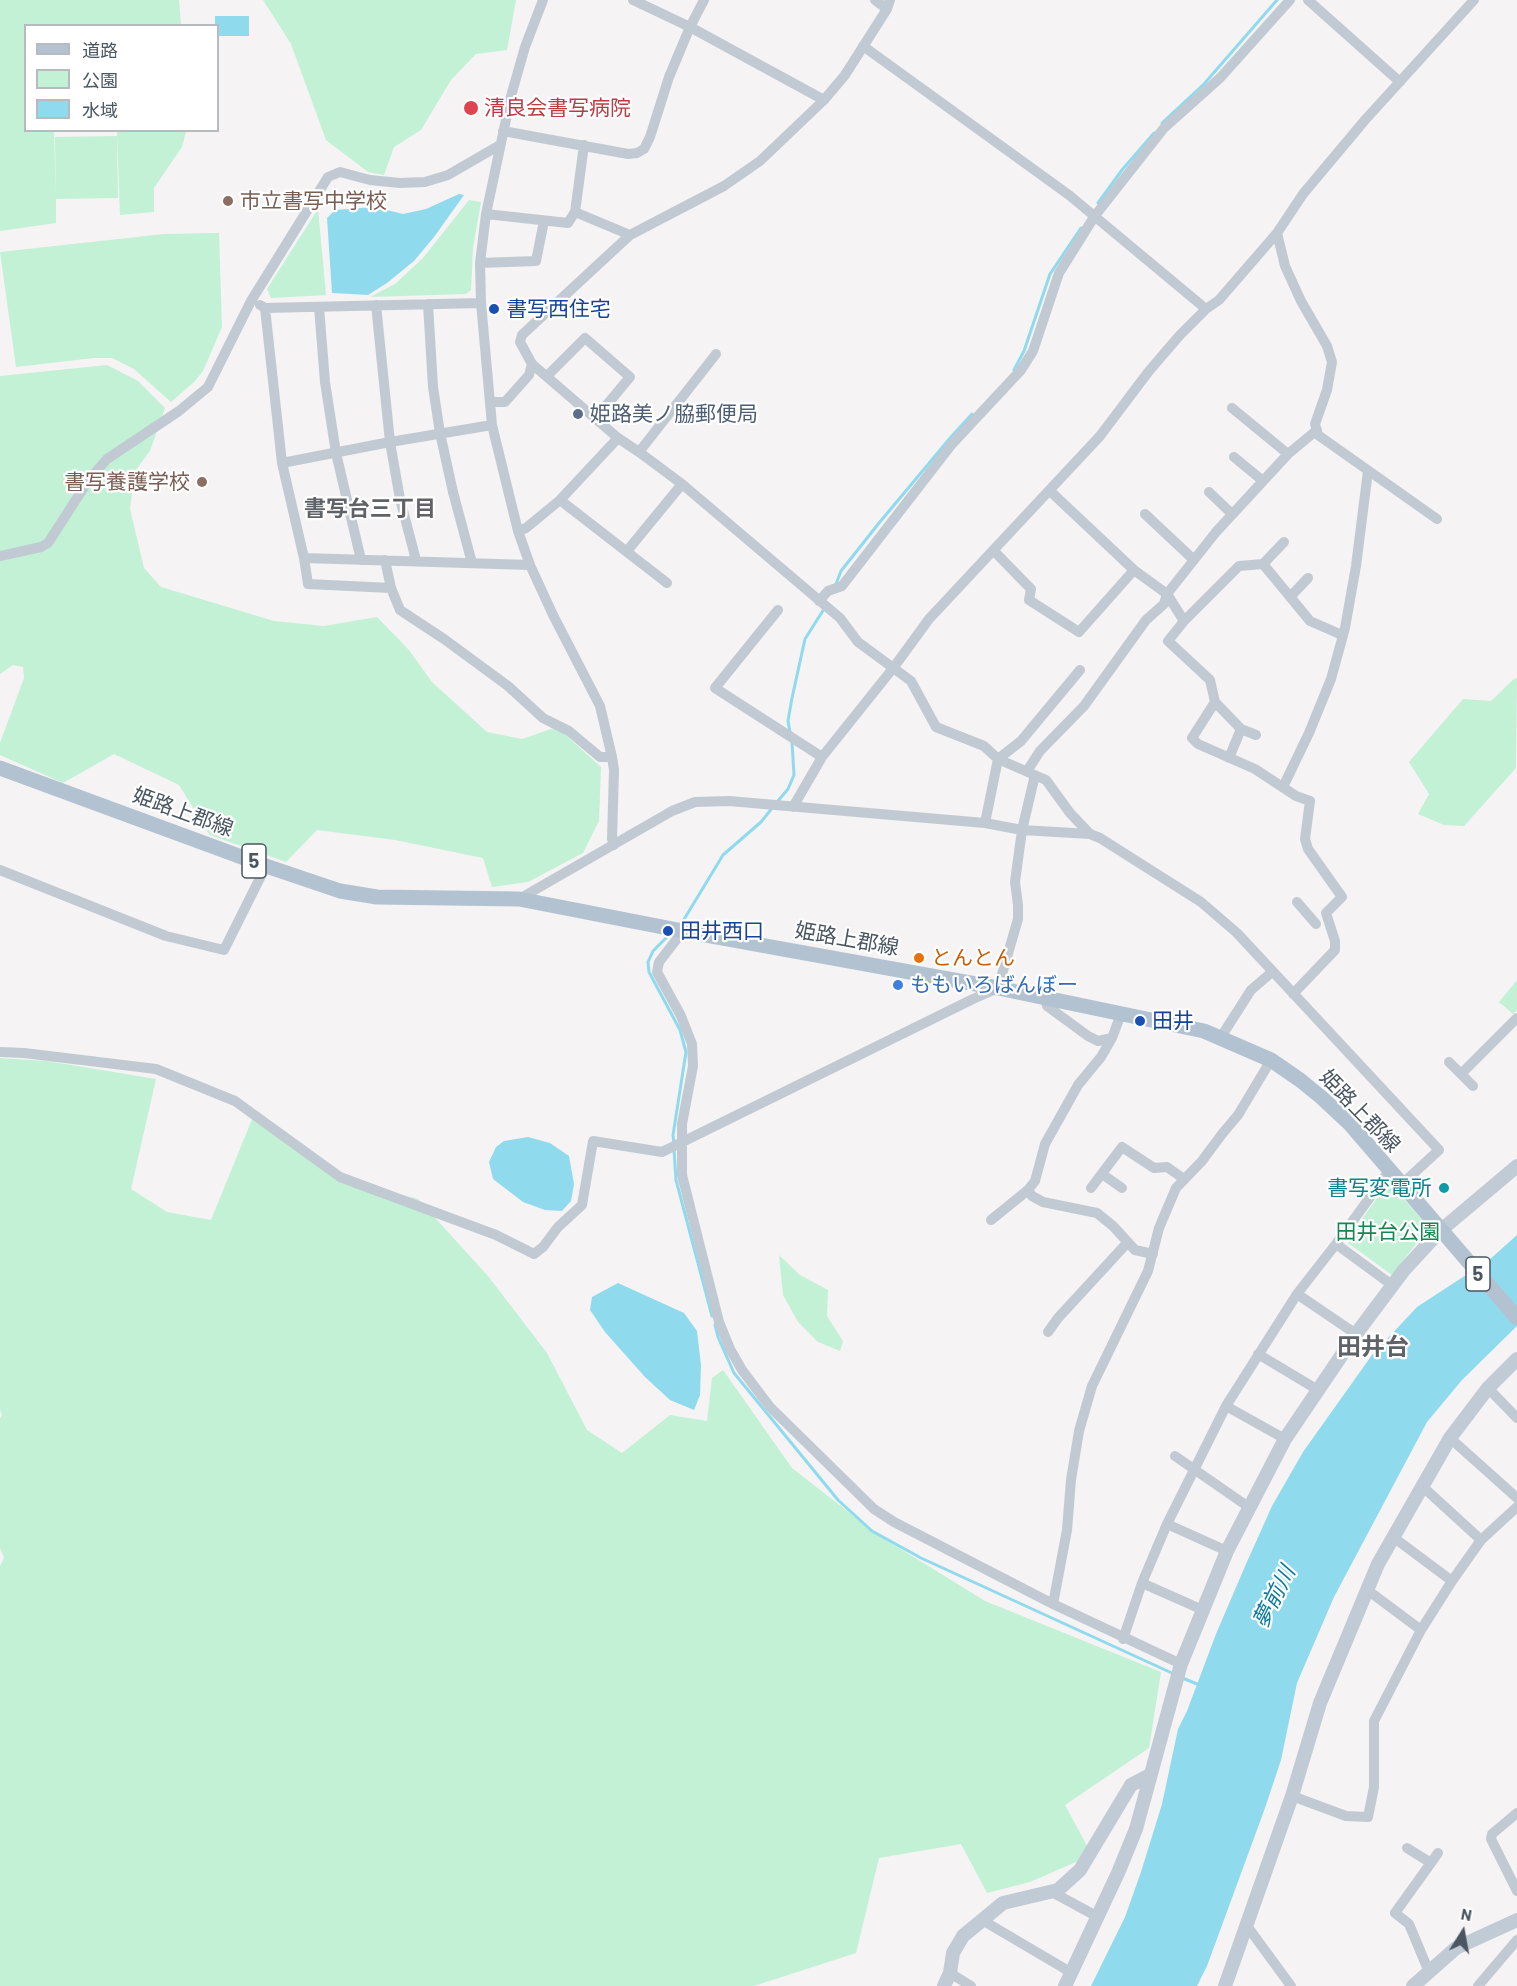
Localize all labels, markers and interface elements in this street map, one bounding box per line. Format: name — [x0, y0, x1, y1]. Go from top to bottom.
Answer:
legend — [24, 24, 219, 132]
text: 道路 — [82, 39, 118, 61]
text: 公園 — [82, 69, 118, 91]
place label: 清良会書写病院 — [484, 95, 631, 121]
text: 水域 — [82, 99, 118, 121]
marker: 清良会書写病院 — [462, 99, 480, 117]
place label: 市立書写中学校 — [240, 188, 387, 214]
marker: 市立書写中学校 — [221, 194, 235, 208]
place label: 書写西住宅 — [506, 296, 611, 322]
marker: 書写西住宅 — [487, 302, 501, 316]
place label: 姫路美ノ脇郵便局 — [590, 401, 758, 427]
marker: 姫路美ノ脇郵便局 — [571, 407, 585, 421]
place label: 書写養護学校 — [64, 469, 190, 495]
marker: 書写養護学校 — [195, 475, 209, 489]
district label: 書写台三丁目 — [304, 496, 436, 522]
street label: 姫路上郡線 — [129, 782, 237, 842]
road number: 5 — [242, 844, 266, 878]
street label: 姫路上郡線 — [793, 917, 901, 961]
place label: 田井西口 — [680, 918, 764, 944]
marker: 田井西口 — [661, 924, 675, 938]
place label: とんとん — [931, 945, 1015, 971]
marker: とんとん — [912, 951, 926, 965]
place label: ももいろばんぼー — [910, 972, 1078, 998]
marker: ももいろばんぼー — [891, 978, 905, 992]
place label: 田井 — [1152, 1008, 1194, 1034]
marker: 田井 — [1133, 1014, 1147, 1028]
street label: 姫路上郡線 — [1314, 1064, 1406, 1158]
place label: 書写変電所 — [1327, 1175, 1432, 1201]
marker: 書写変電所 — [1437, 1181, 1451, 1195]
park label: 田井台公園 — [1336, 1219, 1440, 1245]
road number: 5 — [1466, 1257, 1490, 1291]
district label: 田井台 — [1337, 1333, 1409, 1361]
water label: 夢前川 — [1247, 1562, 1301, 1632]
north arrow — [1433, 1902, 1493, 1962]
text: N — [1459, 1903, 1474, 1924]

